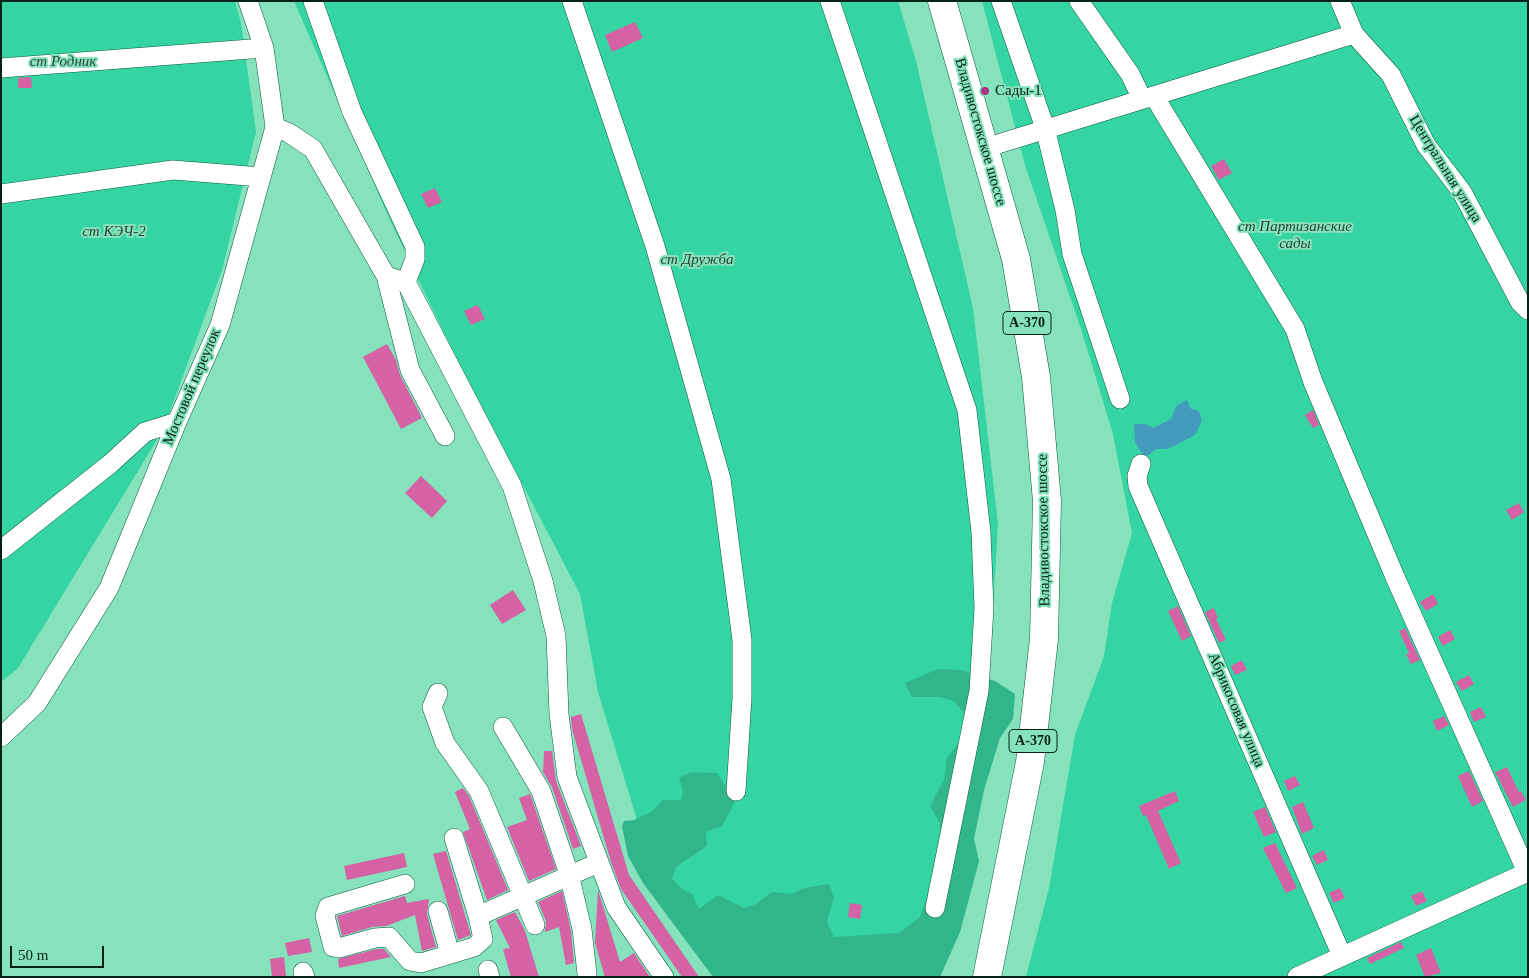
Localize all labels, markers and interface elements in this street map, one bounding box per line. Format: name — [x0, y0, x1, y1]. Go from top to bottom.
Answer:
park label: ст Родник — [30, 53, 96, 71]
street label: Владивостокское шоссе — [950, 56, 1010, 208]
place label: Сады-1 — [995, 82, 1042, 100]
marker: Сады-1 — [979, 85, 991, 97]
street label: Центральная улица — [1405, 112, 1485, 226]
park label: ст Партизанские сады — [1238, 218, 1352, 253]
park label: ст КЭЧ-2 — [82, 223, 146, 241]
park label: ст Дружба — [660, 251, 734, 269]
road number: А-370 — [1003, 312, 1051, 334]
street label: Мостовой переулок — [159, 326, 225, 448]
street label: Владивостокское шоссе — [1034, 453, 1054, 607]
street label: Абрикосовая улица — [1204, 650, 1268, 770]
road number: А-370 — [1009, 729, 1057, 752]
scale bar — [12, 936, 106, 968]
text: 50 m — [18, 947, 48, 963]

